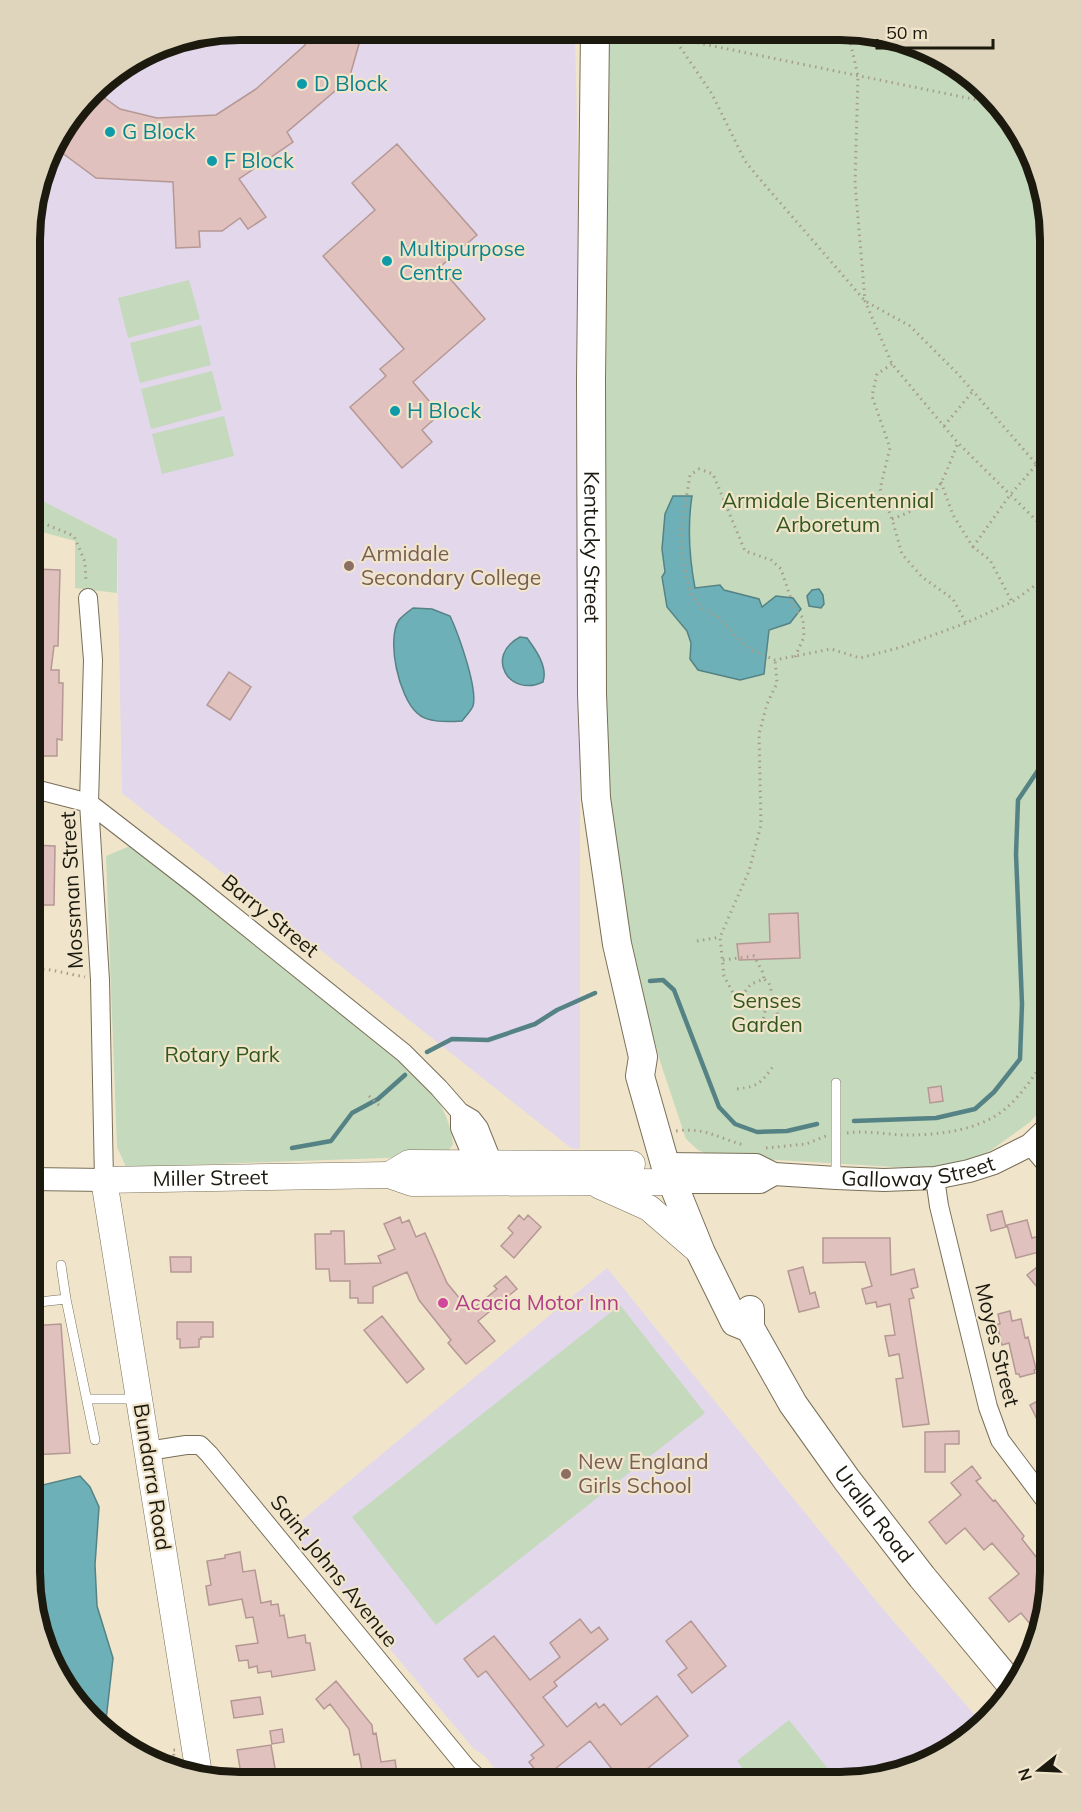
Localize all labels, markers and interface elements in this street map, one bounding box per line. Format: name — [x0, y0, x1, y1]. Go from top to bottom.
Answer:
scale bar — [877, 12, 992, 50]
text: 50 m — [886, 21, 928, 44]
place label: D Block — [314, 70, 388, 96]
marker: D Block — [295, 77, 309, 91]
place label: G Block — [122, 118, 195, 144]
marker: G Block — [103, 125, 117, 139]
place label: F Block — [224, 147, 294, 173]
marker: F Block — [205, 154, 219, 168]
place label: Multipurpose Centre — [399, 235, 525, 285]
marker: Multipurpose Centre — [380, 254, 394, 268]
place label: H Block — [407, 397, 481, 423]
marker: H Block — [388, 404, 402, 418]
street label: Kentucky Street — [579, 471, 606, 623]
park label: Armidale Bicentennial Arboretum — [722, 487, 934, 537]
place label: Armidale Secondary College — [361, 540, 541, 590]
marker: Armidale Secondary College — [342, 559, 356, 573]
street label: Mossman Street — [54, 811, 88, 969]
street label: Barry Street — [217, 868, 324, 962]
park label: Senses Garden — [731, 987, 803, 1037]
park label: Rotary Park — [164, 1041, 280, 1067]
street label: Galloway Street — [841, 1150, 998, 1192]
street label: Miller Street — [152, 1163, 268, 1191]
street label: Moyes Street — [970, 1280, 1026, 1409]
place label: Acacia Motor Inn — [455, 1289, 619, 1315]
marker: Acacia Motor Inn — [436, 1296, 450, 1310]
street label: Bundarra Road — [129, 1401, 177, 1552]
place label: New England Girls School — [578, 1448, 709, 1498]
street label: Uralla Road — [829, 1460, 920, 1567]
marker: New England Girls School — [559, 1467, 573, 1481]
street label: Saint Johns Avenue — [265, 1489, 404, 1652]
north arrow — [1009, 1740, 1069, 1800]
text: N — [1013, 1766, 1036, 1783]

